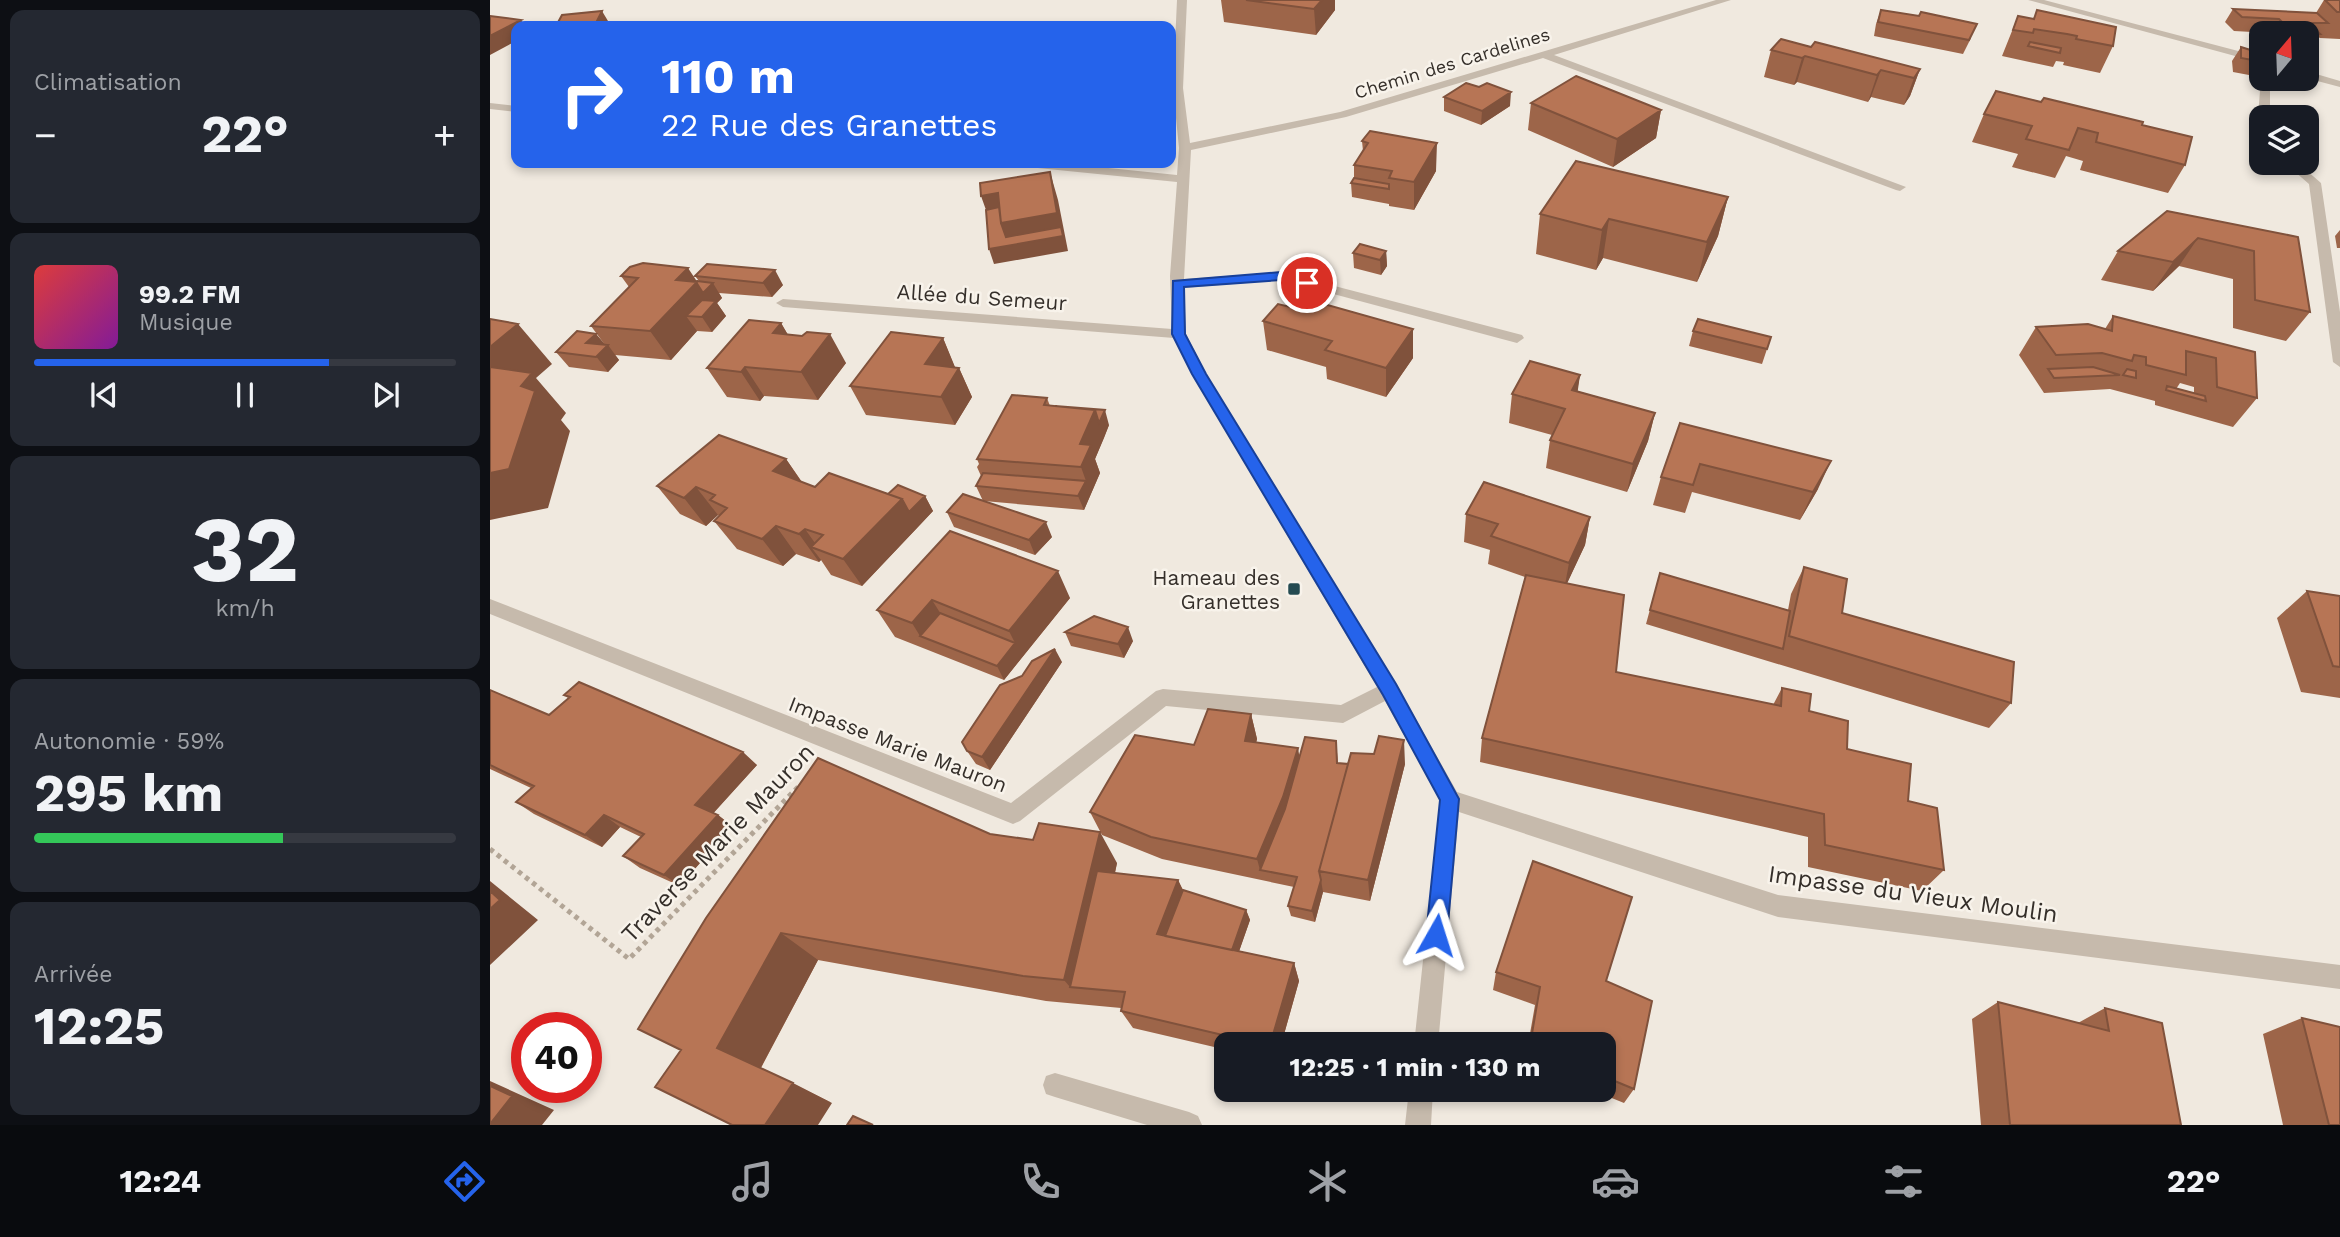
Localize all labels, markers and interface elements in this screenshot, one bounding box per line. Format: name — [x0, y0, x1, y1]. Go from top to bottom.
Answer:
north arrow — [2249, 21, 2319, 91]
map controls — [2249, 21, 2319, 175]
street label: Chemin des Cardelines — [1352, 23, 1552, 103]
text: 110 m — [661, 47, 795, 105]
icon: right — [546, 49, 637, 140]
text: Climatisation — [34, 69, 182, 96]
text: 22° — [201, 104, 289, 165]
button: layers — [2249, 105, 2319, 175]
text: 22 Rue des Granettes — [661, 106, 997, 144]
text: − — [34, 113, 57, 157]
text: + — [433, 113, 456, 157]
pin — [1277, 253, 1337, 313]
icon: arrive — [1288, 264, 1326, 302]
text: 99.2 FM — [139, 279, 241, 309]
street label: Allée du Semeur — [896, 279, 1068, 315]
text: Musique — [139, 309, 233, 336]
icon: previous — [85, 376, 123, 414]
icon: pause — [226, 376, 264, 414]
icon: next — [367, 376, 405, 414]
text: 32 — [191, 496, 299, 603]
place label: Hameau des Granettes — [1152, 565, 1280, 614]
marker: Hameau des Granettes — [1286, 581, 1302, 597]
text: km/h — [215, 595, 275, 622]
street label: Impasse Marie Mauron — [785, 691, 1011, 797]
text: Autonomie · 59% — [34, 728, 224, 755]
street label: Traverse Marie Mauron — [616, 738, 820, 948]
text: 295 km — [34, 763, 223, 824]
street label: Impasse du Vieux Moulin — [1766, 860, 2060, 928]
position arrow — [1399, 898, 1473, 972]
text: Arrivée — [34, 961, 113, 988]
text: 12:25 — [34, 996, 164, 1057]
speed limit sign: 40 — [511, 1012, 602, 1103]
text: 12:25 · 1 min · 130 m — [1290, 1052, 1540, 1082]
icon: directions — [440, 1157, 489, 1206]
icon: music — [728, 1157, 777, 1206]
icon: phone — [1016, 1157, 1065, 1206]
icon: climate — [1303, 1157, 1352, 1206]
icon: car — [1591, 1157, 1640, 1206]
icon: filters — [1879, 1157, 1928, 1206]
text: 12:24 — [119, 1162, 201, 1200]
text: 22° — [2167, 1162, 2221, 1200]

